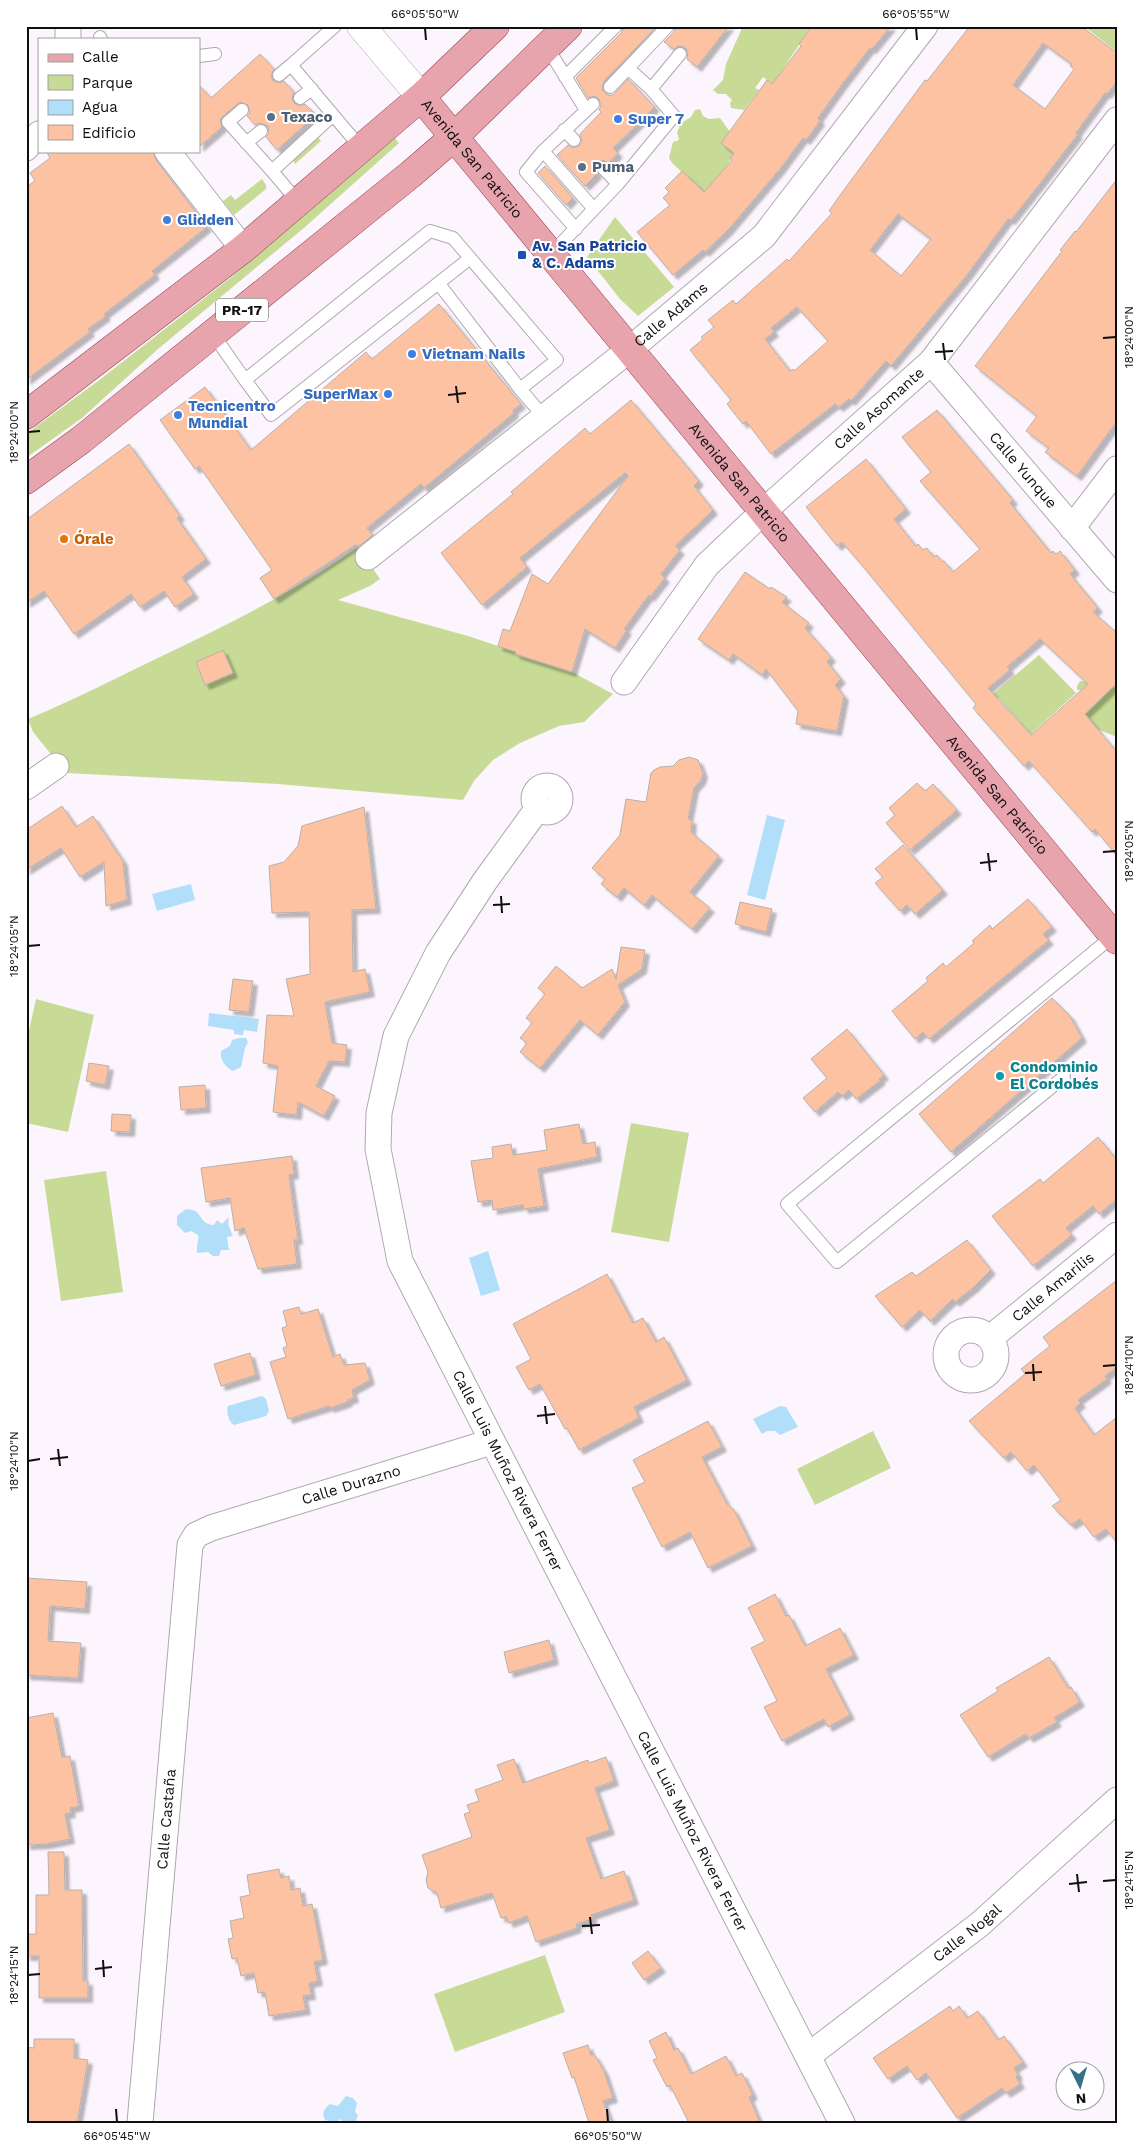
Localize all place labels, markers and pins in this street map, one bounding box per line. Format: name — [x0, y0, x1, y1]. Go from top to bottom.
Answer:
place label: Texaco — [281, 108, 333, 126]
place label: Super 7 — [628, 110, 684, 128]
marker: Texaco — [265, 111, 277, 123]
marker: Super 7 — [612, 113, 624, 125]
place label: Puma — [592, 158, 634, 176]
marker: Puma — [576, 161, 588, 173]
place label: Glidden — [177, 211, 234, 229]
marker: Glidden — [161, 214, 173, 226]
place label: Av. San Patricio & C. Adams — [532, 237, 647, 272]
marker: Av. San Patricio & C. Adams — [516, 249, 528, 261]
place label: Vietnam Nails — [422, 345, 525, 363]
marker: Vietnam Nails — [406, 348, 418, 360]
place label: SuperMax — [303, 385, 378, 403]
marker: SuperMax — [382, 388, 394, 400]
place label: Tecnicentro Mundial — [188, 397, 276, 432]
marker: Tecnicentro Mundial — [172, 409, 184, 421]
place label: Órale — [74, 530, 114, 548]
marker: Órale — [58, 533, 70, 545]
place label: Condominio El Cordobés — [1010, 1058, 1098, 1093]
marker: Condominio El Cordobés — [994, 1070, 1006, 1082]

